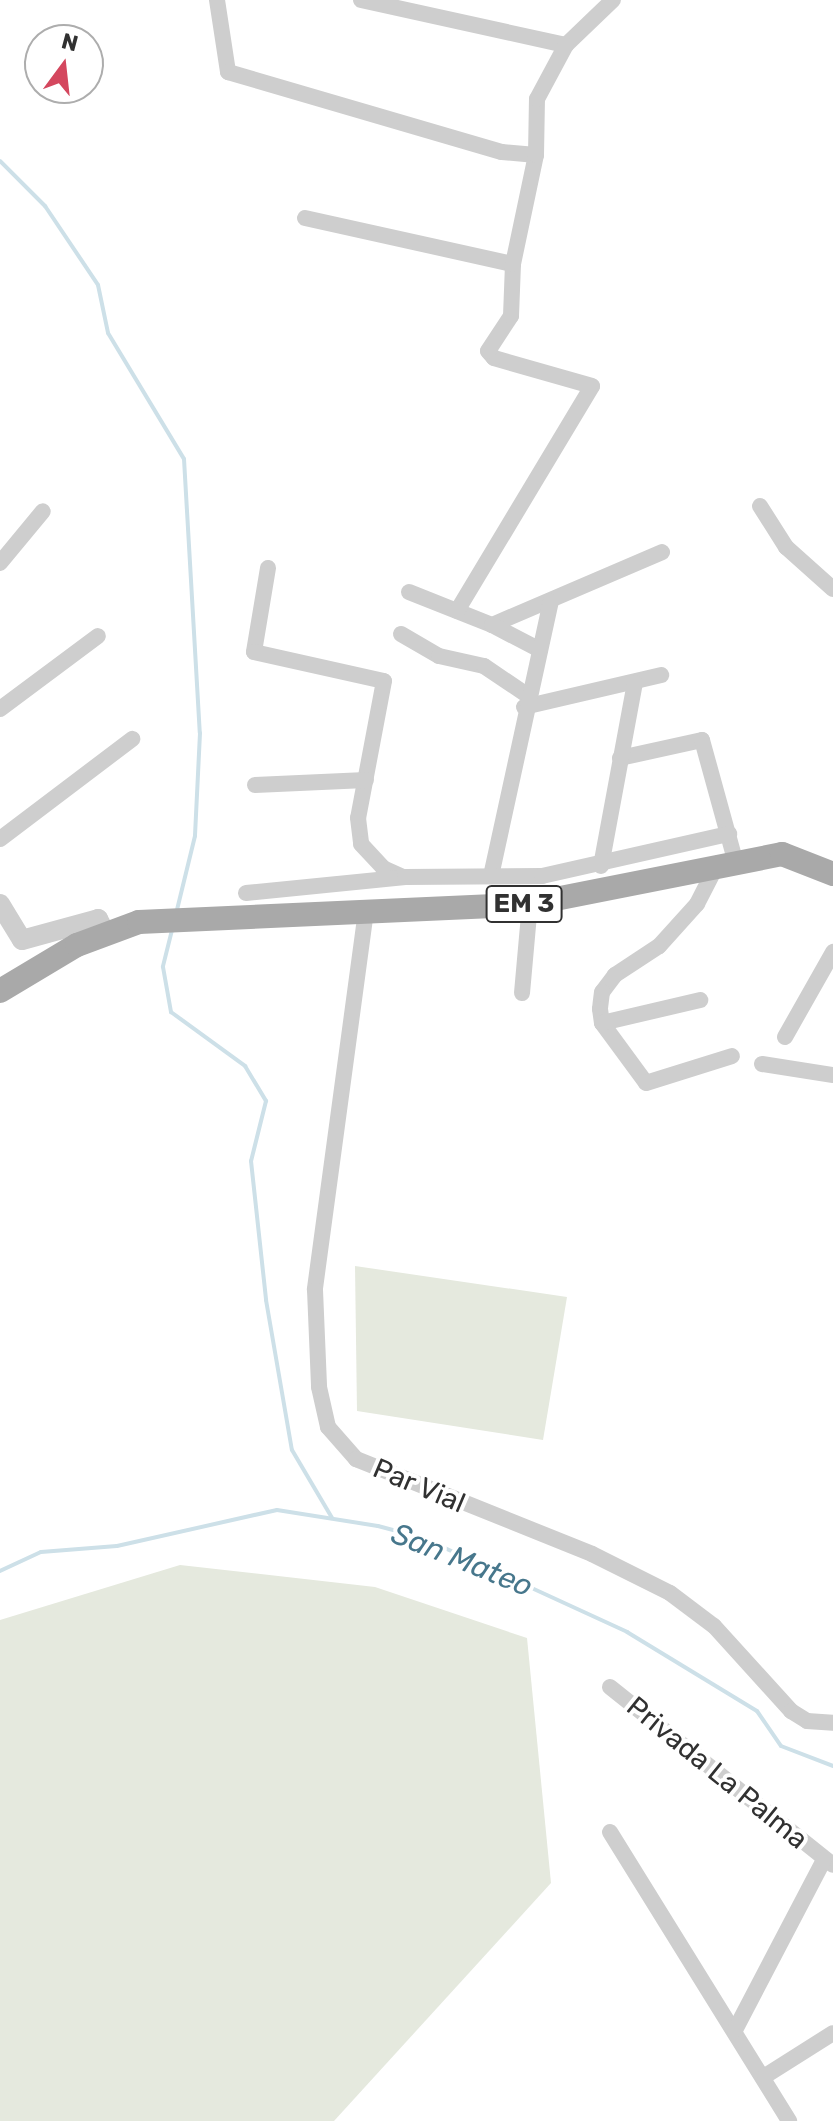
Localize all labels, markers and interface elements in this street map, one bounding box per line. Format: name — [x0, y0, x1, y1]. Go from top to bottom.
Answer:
north arrow — [24, 24, 104, 104]
text: N — [59, 27, 81, 57]
road number: EM 3 — [484, 882, 564, 926]
street label: Par Vial — [367, 1451, 471, 1521]
water label: San Mateo — [386, 1515, 538, 1605]
street label: Privada La Palma — [620, 1690, 814, 1856]

